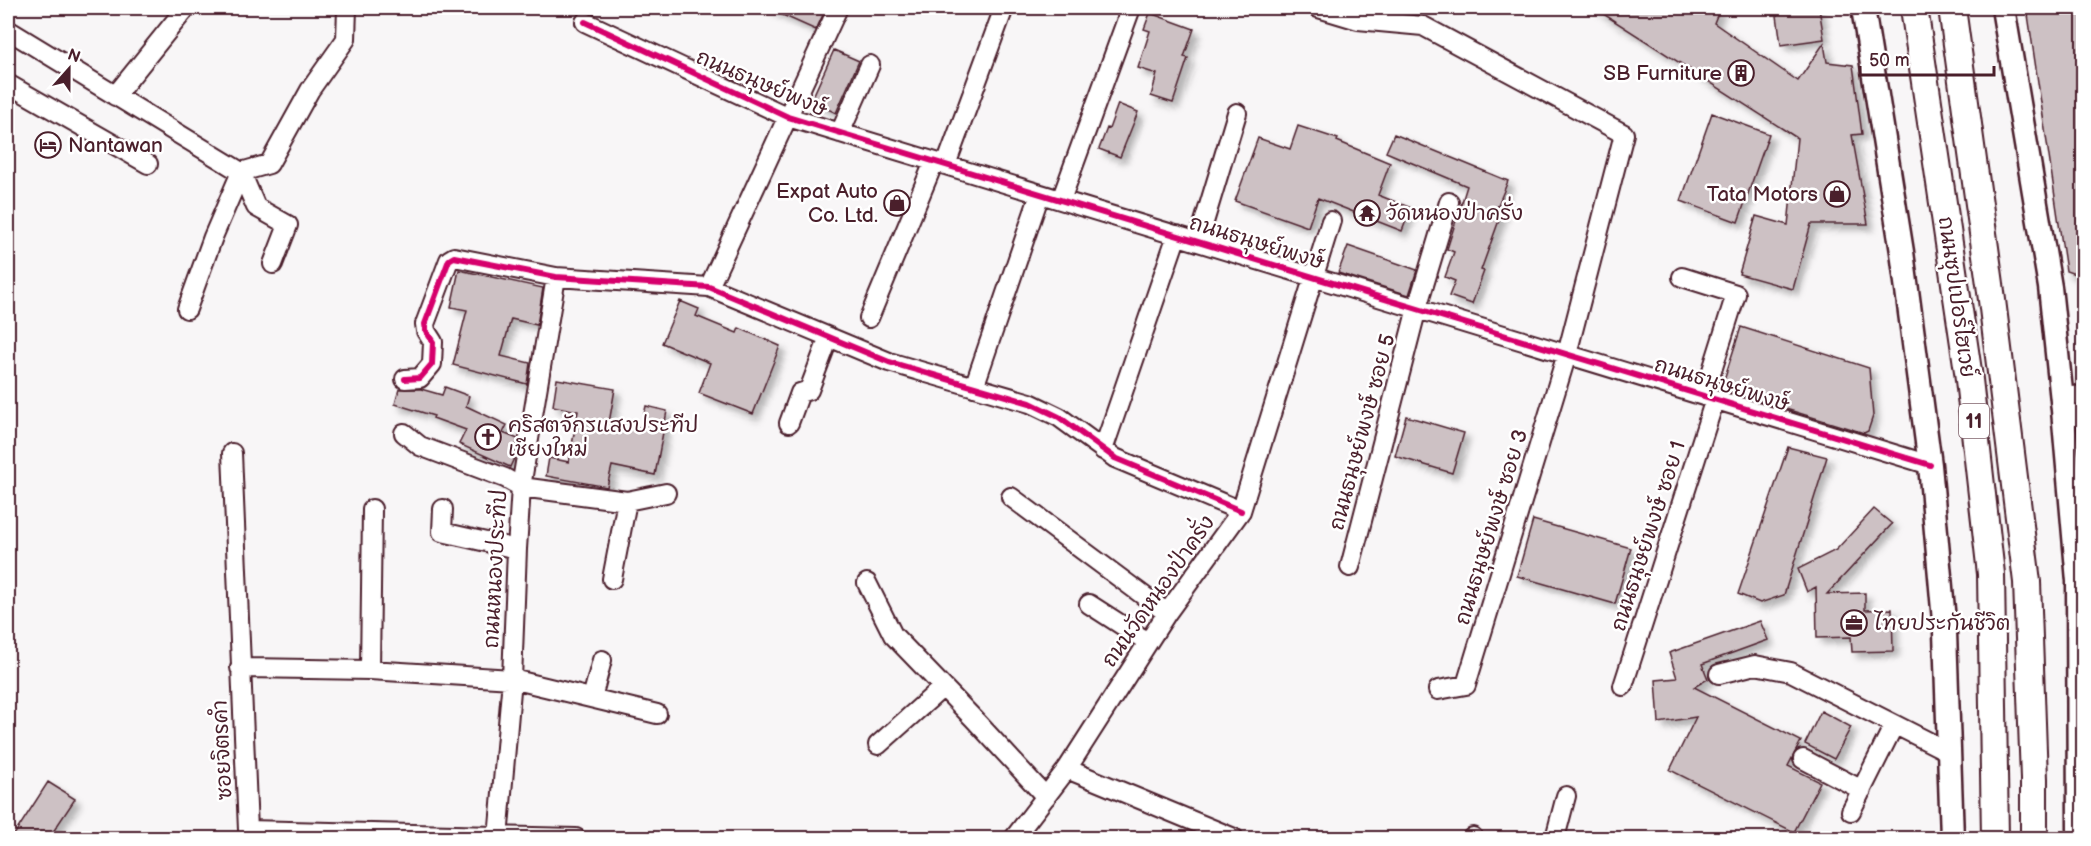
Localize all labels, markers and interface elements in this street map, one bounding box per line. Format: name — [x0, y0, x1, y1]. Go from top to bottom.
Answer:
north arrow — [39, 39, 99, 99]
scale bar — [1860, 39, 1994, 77]
street label: ถนนธนุษย์พงษ์ — [691, 44, 832, 125]
text: N — [65, 45, 83, 67]
text: 50 m — [1869, 50, 1910, 71]
building icon: SB Furniture — [1726, 58, 1756, 88]
place label: SB Furniture — [1603, 61, 1722, 86]
hotel icon: Nantawan — [33, 130, 63, 160]
place label: Nantawan — [68, 133, 163, 158]
place label: Expat Auto Co. Ltd. — [776, 179, 878, 228]
shop icon: Tata Motors — [1822, 179, 1852, 209]
place label: Tata Motors — [1707, 182, 1818, 207]
shop icon: Expat Auto Co. Ltd. — [882, 188, 912, 218]
place label: วัดหนองป่าครั่ง — [1386, 196, 1523, 226]
temple icon: วัดหนองป่าครั่ง — [1352, 198, 1382, 228]
street label: ถนนธนุษย์พงษ์ — [1185, 209, 1328, 278]
street label: ถนนซุปเปอร์ไฮเวย์ — [1930, 215, 1981, 380]
street label: ถนนธนุษย์พงษ์ ซอย 5 — [1323, 331, 1404, 534]
street label: ถนนธนุษย์พงษ์ — [1650, 351, 1793, 420]
road number: 11 — [1959, 404, 1989, 438]
place label: คริสตจักรแสงประทีป เชียงใหม่ — [508, 413, 699, 462]
church icon: คริสตจักรแสงประทีป เชียงใหม่ — [473, 422, 503, 452]
street label: ถนนธนุษย์พงษ์ ซอย 3 — [1449, 426, 1536, 629]
street label: ถนนธนุษย์พงษ์ ซอย 1 — [1605, 438, 1694, 635]
street label: ถนนหนองประทีป — [479, 489, 512, 649]
street label: ถนนวัดหนองป่าครั่ง — [1093, 508, 1220, 672]
office icon: ไทยประกันชีวิต — [1839, 608, 1869, 638]
place label: ไทยประกันชีวิต — [1873, 610, 2010, 636]
street label: ซอยจิตรคำ — [206, 699, 238, 801]

